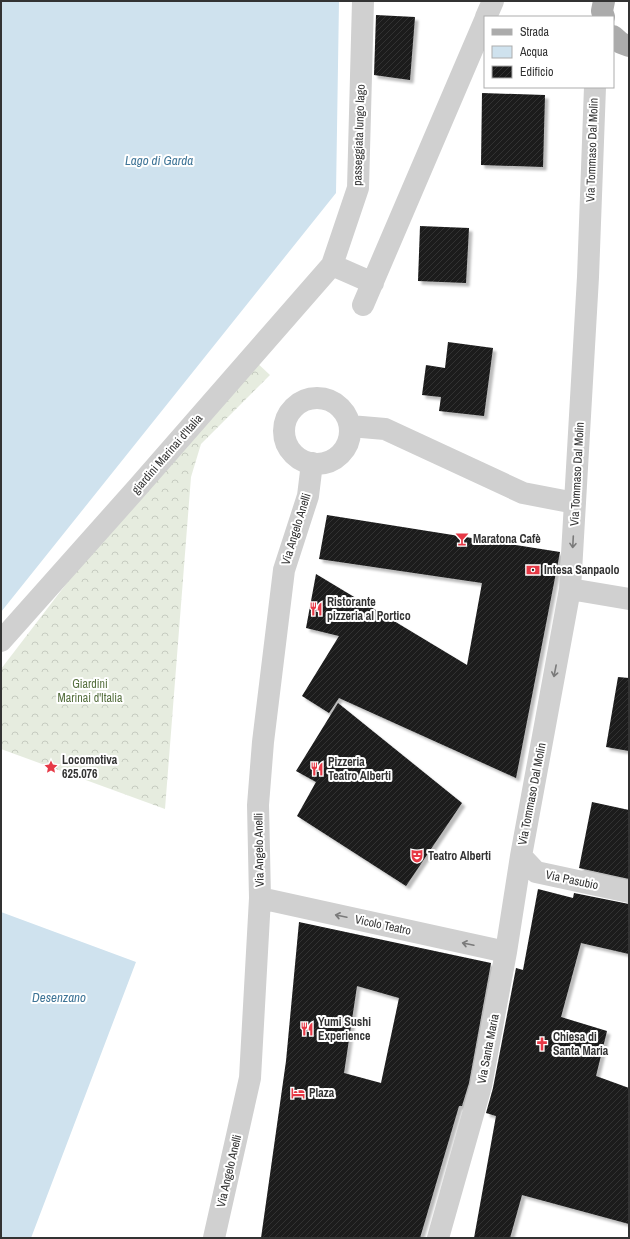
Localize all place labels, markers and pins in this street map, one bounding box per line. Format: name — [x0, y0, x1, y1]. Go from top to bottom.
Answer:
bar icon: Maratona Cafè — [454, 531, 470, 547]
place label: Maratona Cafè — [473, 531, 541, 547]
bank icon: Intesa Sanpaolo — [525, 562, 541, 578]
place label: Intesa Sanpaolo — [544, 562, 619, 578]
place label: Ristorante pizzeria al Portico — [327, 594, 411, 624]
restaurant icon: Ristorante pizzeria al Portico — [308, 601, 324, 617]
place label: Locomotiva 625.076 — [62, 752, 118, 782]
place label: Pizzeria Teatro Alberti — [328, 754, 391, 784]
place icon: Locomotiva 625.076 — [43, 759, 59, 775]
restaurant icon: Pizzeria Teatro Alberti — [309, 761, 325, 777]
theatre icon: Teatro Alberti — [409, 848, 425, 864]
place label: Teatro Alberti — [428, 848, 491, 864]
place label: Yumi Sushi Experience — [318, 1014, 371, 1044]
restaurant icon: Yumi Sushi Experience — [299, 1021, 315, 1037]
place label: Chiesa di Santa Maria — [553, 1029, 609, 1059]
church icon: Chiesa di Santa Maria — [534, 1036, 550, 1052]
hotel icon: Plaza — [290, 1085, 306, 1101]
place label: Plaza — [309, 1085, 335, 1101]

